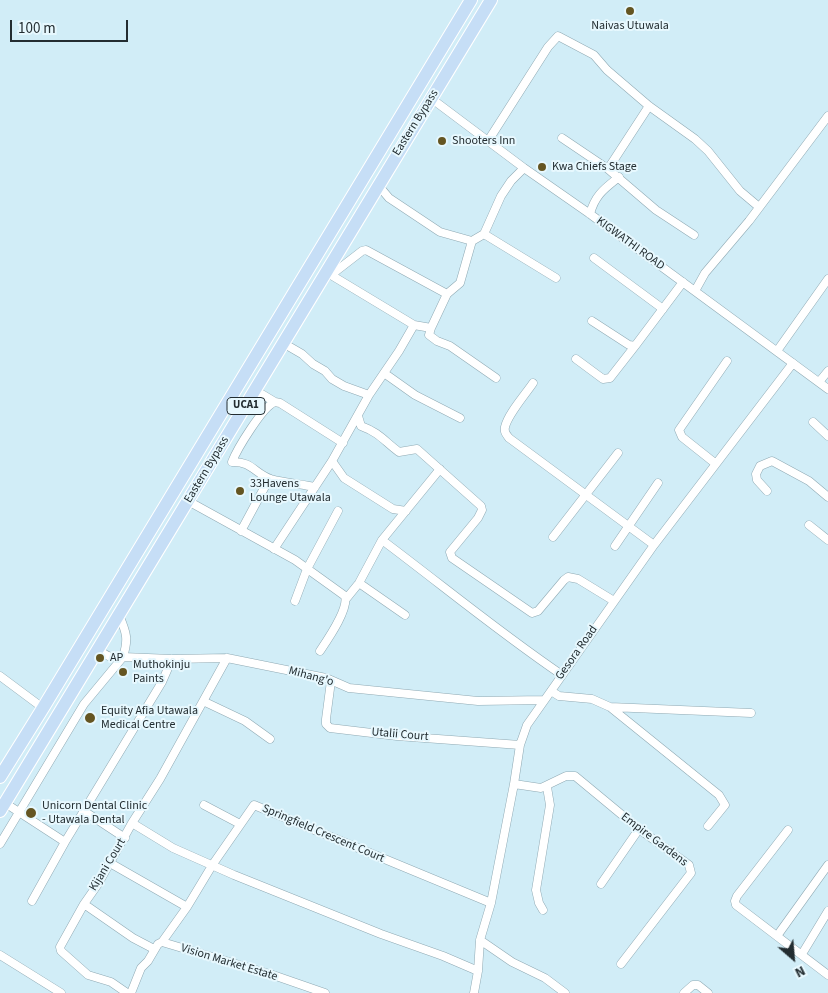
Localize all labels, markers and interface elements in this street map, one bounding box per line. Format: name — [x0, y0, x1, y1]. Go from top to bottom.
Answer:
marker: Naivas Utuwala — [624, 5, 636, 17]
scale bar — [12, 10, 130, 42]
text: 100 m — [18, 18, 56, 39]
place label: Naivas Utuwala — [591, 19, 669, 33]
street label: Eastern Bypass — [390, 87, 442, 159]
place label: Shooters Inn — [452, 134, 515, 148]
marker: Shooters Inn — [436, 135, 448, 147]
place label: Kwa Chiefs Stage — [552, 160, 637, 174]
marker: Kwa Chiefs Stage — [536, 161, 548, 173]
street label: KIGWATHI ROAD — [593, 214, 667, 274]
road number: UCA1 — [227, 398, 265, 414]
street label: Eastern Bypass — [181, 434, 233, 506]
place label: 33Havens Lounge Utawala — [250, 477, 331, 505]
marker: 33Havens Lounge Utawala — [234, 485, 246, 497]
street label: Gesora Road — [553, 623, 601, 683]
place label: AP — [110, 651, 123, 665]
marker: AP — [94, 652, 106, 664]
place label: Muthokinju Paints — [133, 658, 190, 686]
street label: Mihang'o — [287, 664, 335, 690]
marker: Muthokinju Paints — [117, 666, 129, 678]
place label: Equity Afia Utawala Medical Centre — [101, 704, 198, 732]
marker: Equity Afia Utawala Medical Centre — [83, 711, 97, 725]
street label: Utalii Court — [371, 725, 429, 745]
place label: Unicorn Dental Clinic - Utawala Dental — [42, 799, 147, 827]
street label: Springfield Crescent Court — [260, 802, 386, 866]
marker: Unicorn Dental Clinic - Utawala Dental — [24, 806, 38, 820]
street label: Empire Gardens — [618, 810, 690, 870]
street label: Kijani Court — [87, 836, 129, 894]
north arrow — [768, 933, 818, 983]
street label: Vision Market Estate — [179, 941, 279, 985]
text: N — [791, 960, 808, 982]

